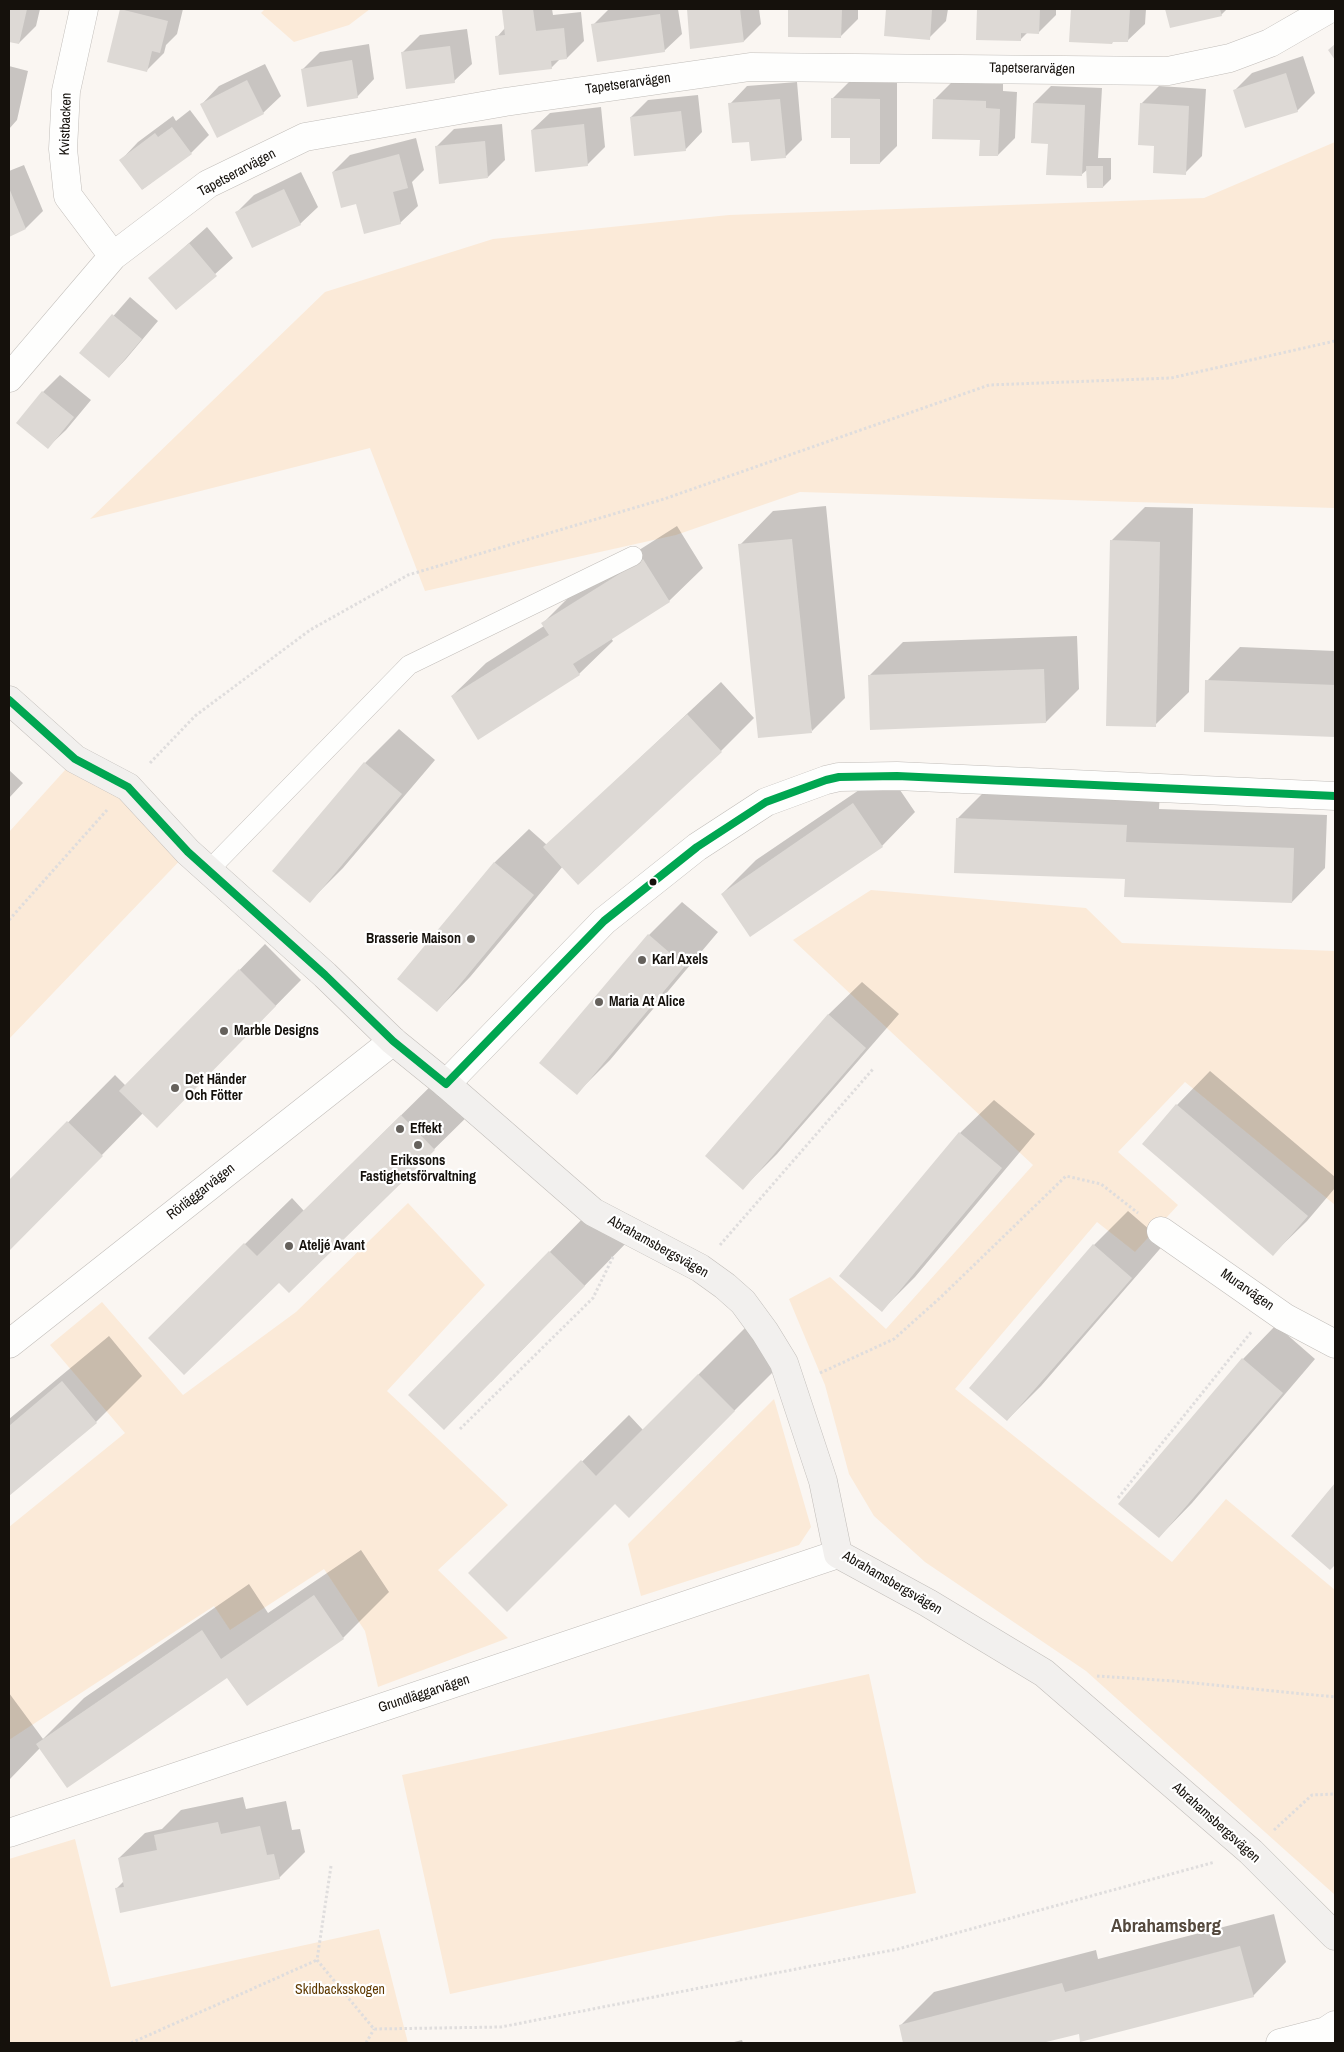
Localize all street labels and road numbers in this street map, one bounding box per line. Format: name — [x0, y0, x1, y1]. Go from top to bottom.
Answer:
street label: Tapetserarvägen — [989, 60, 1075, 78]
street label: Tapetserarvägen — [584, 70, 672, 98]
street label: Kvistbacken — [57, 92, 75, 156]
street label: Tapetserarvägen — [195, 145, 279, 201]
street label: Rörläggarvägen — [164, 1160, 238, 1224]
street label: Abrahamsbergsvägen — [605, 1212, 711, 1282]
street label: Murarvägen — [1217, 1266, 1277, 1314]
street label: Abrahamsbergsvägen — [839, 1548, 945, 1618]
street label: Grundläggarvägen — [376, 1671, 472, 1717]
street label: Abrahamsbergsvägen — [1169, 1779, 1263, 1867]

